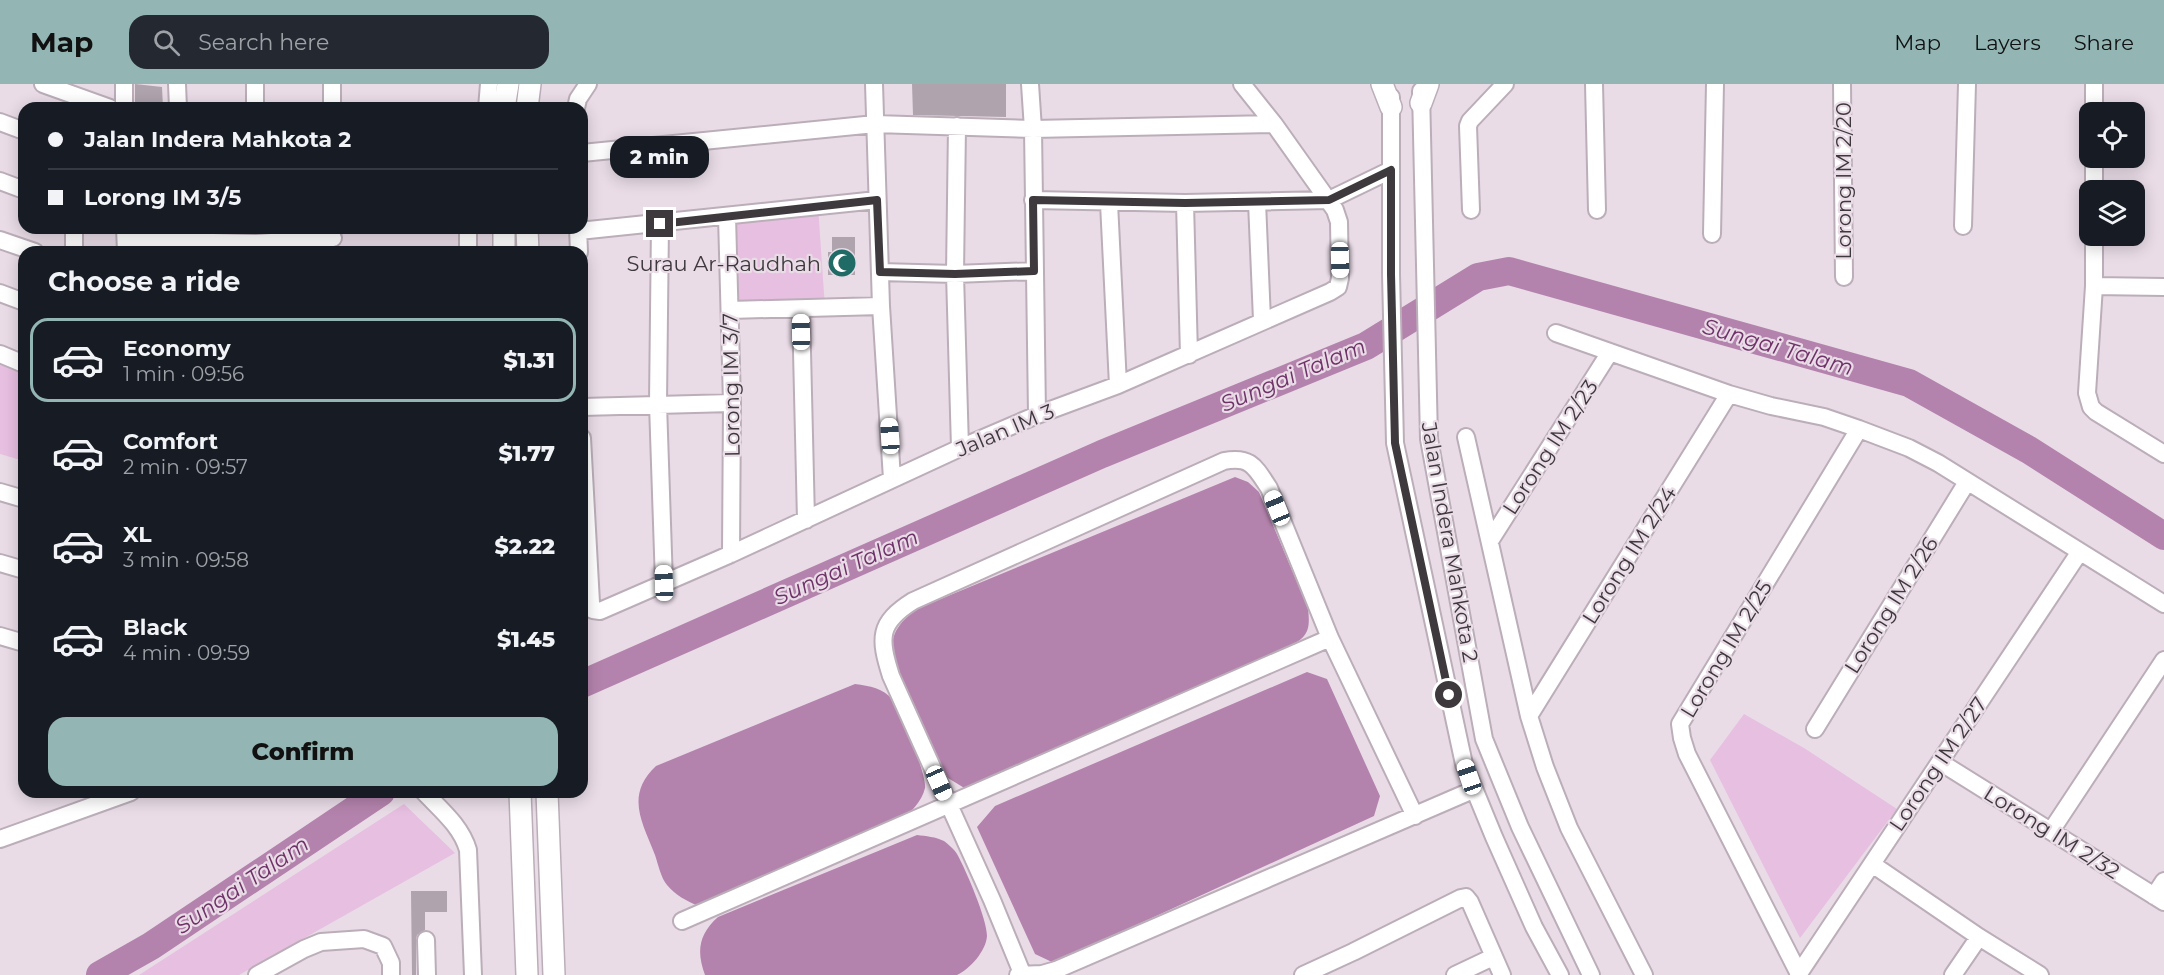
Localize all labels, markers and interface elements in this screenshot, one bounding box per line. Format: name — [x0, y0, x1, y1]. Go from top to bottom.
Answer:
search box — [129, 15, 549, 69]
text: Map — [30, 25, 93, 59]
icon: search — [150, 26, 183, 59]
text: Search here — [198, 29, 329, 56]
text: Map — [1894, 30, 1941, 55]
text: Layers — [1974, 30, 2041, 55]
text: Share — [2074, 30, 2134, 55]
street label: Lorong IM 2/20 — [1831, 102, 1856, 260]
map controls — [2079, 102, 2145, 246]
button: locate — [2079, 102, 2145, 168]
text: Jalan Indera Mahkota 2 — [84, 126, 351, 153]
callout: 2 min — [610, 137, 710, 179]
text: 2 min — [630, 145, 689, 169]
button: layers — [2079, 180, 2145, 246]
text: Lorong IM 3/5 — [84, 184, 241, 211]
route end — [646, 210, 673, 237]
car — [1331, 242, 1349, 278]
mosque icon: Surau Ar-Raudhah — [826, 247, 858, 279]
place label: Surau Ar-Raudhah — [627, 251, 821, 276]
text: Choose a ride — [48, 265, 240, 298]
street label: Lorong IM 3/7 — [717, 313, 745, 457]
water label: Sungai Talam — [1700, 313, 1856, 381]
car — [792, 314, 810, 350]
water label: Sungai Talam — [1216, 332, 1370, 418]
icon: car — [51, 333, 105, 387]
text: Economy — [123, 335, 231, 362]
text: $1.31 — [503, 347, 555, 374]
text: 1 min · 09:56 — [123, 362, 244, 386]
street label: Lorong IM 2/23 — [1497, 375, 1603, 519]
street label: Jalan IM 3 — [951, 398, 1058, 462]
car — [880, 417, 900, 455]
street label: Jalan Indera Mahkota 2 — [1416, 419, 1483, 664]
icon: car — [51, 426, 105, 480]
text: Comfort — [123, 428, 218, 455]
text: $1.77 — [498, 440, 555, 467]
text: 2 min · 09:57 — [123, 455, 248, 479]
street label: Lorong IM 2/24 — [1577, 482, 1681, 628]
car — [1262, 488, 1292, 528]
icon: car — [51, 519, 105, 573]
text: XL — [123, 521, 152, 548]
water label: Sungai Talam — [770, 523, 922, 611]
street label: Lorong IM 2/26 — [1839, 532, 1943, 678]
text: $2.22 — [495, 533, 555, 560]
text: 3 min · 09:58 — [123, 548, 249, 572]
car — [654, 565, 674, 601]
street label: Lorong IM 2/25 — [1675, 576, 1777, 722]
icon: car — [51, 612, 105, 666]
text: Black — [123, 614, 187, 641]
text: $1.45 — [497, 626, 555, 653]
text: 4 min · 09:59 — [123, 641, 250, 665]
route start — [1435, 681, 1462, 708]
street label: Lorong IM 2/27 — [1884, 692, 1992, 836]
button: Confirm — [48, 717, 558, 786]
car — [1455, 757, 1483, 797]
car — [923, 763, 955, 803]
street label: Lorong IM 2/32 — [1979, 780, 2125, 884]
water label: Sungai Talam — [170, 830, 314, 940]

